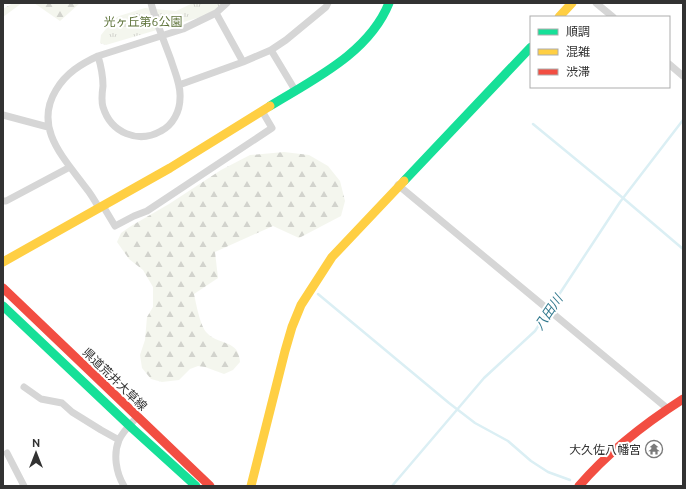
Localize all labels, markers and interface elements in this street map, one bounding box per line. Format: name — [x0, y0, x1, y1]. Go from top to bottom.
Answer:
park label: 光ヶ丘第6公園 — [104, 15, 182, 28]
legend — [530, 16, 670, 88]
text: 順調 — [566, 25, 590, 38]
text: 混雑 — [566, 45, 590, 58]
text: 渋滞 — [566, 65, 590, 78]
water label: 八田川 — [531, 290, 566, 332]
street label: 県道荒井大草線 — [80, 345, 150, 413]
north arrow — [16, 433, 56, 473]
text: N — [32, 437, 40, 449]
temple icon: 大久佐八幡宮 — [644, 439, 664, 459]
place label: 大久佐八幡宮 — [569, 443, 641, 456]

